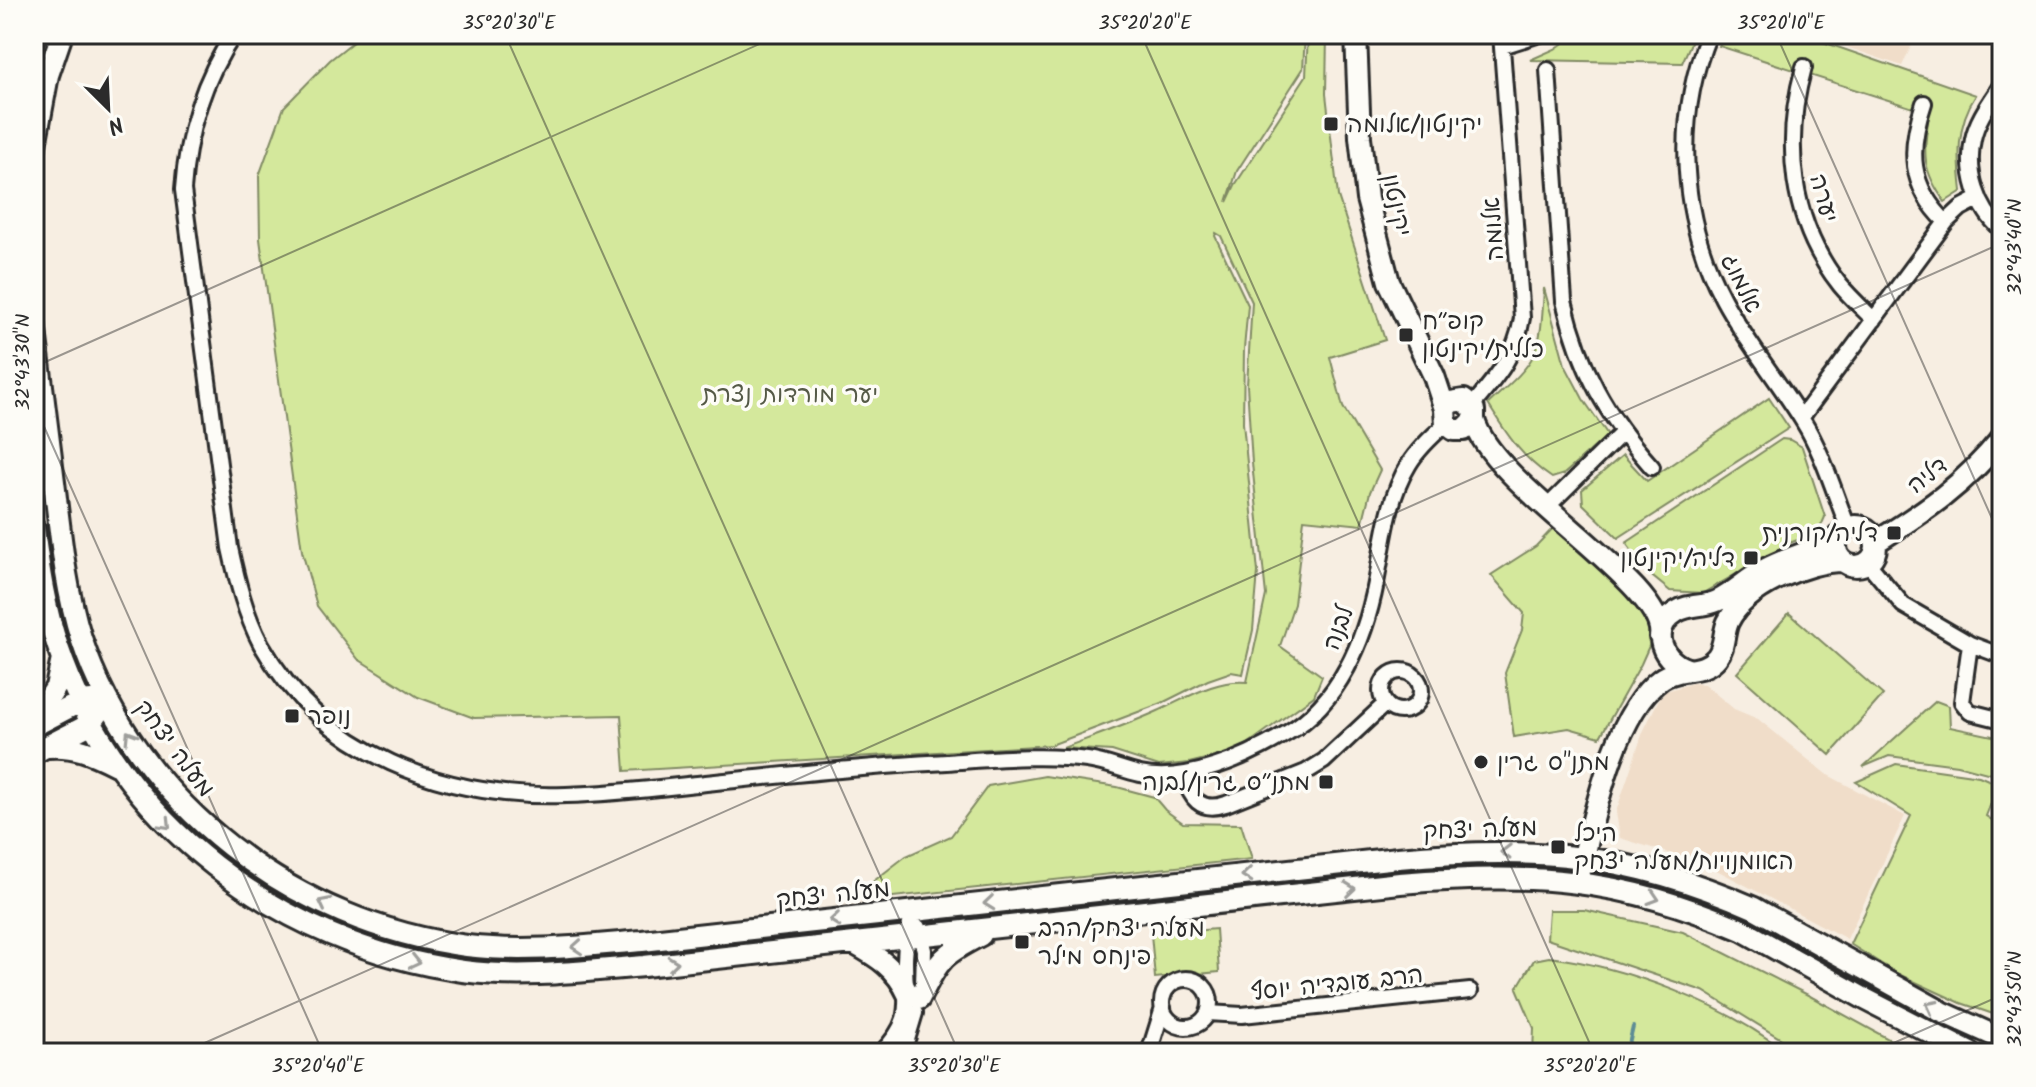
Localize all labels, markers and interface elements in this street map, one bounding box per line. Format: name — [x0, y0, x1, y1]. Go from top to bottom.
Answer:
text: 35°20'30"E — [462, 8, 557, 40]
text: 35°20'20"E — [1098, 8, 1193, 40]
text: 35°20'10"E — [1737, 8, 1826, 40]
north arrow — [68, 68, 148, 148]
text: N — [102, 105, 129, 143]
place label: יקינטון/אלומה — [1347, 106, 1482, 145]
marker: יקינטון/אלומה — [1322, 115, 1340, 133]
street label: יקינטון — [1370, 170, 1421, 240]
street label: יערה — [1797, 170, 1848, 227]
street label: אלומה — [1473, 196, 1516, 262]
text: 32°43'40"N — [2000, 199, 2032, 295]
street label: אלמוג — [1709, 247, 1772, 320]
place label: קופ״ח כללית/יקינטון — [1422, 303, 1544, 370]
text: 32°43'30"N — [8, 314, 40, 410]
marker: קופ״ח כללית/יקינטון — [1397, 326, 1415, 344]
park label: יער מורדות נצרת — [700, 376, 878, 415]
street label: דליה — [1899, 448, 1957, 505]
place label: דליה/קורנית — [1762, 515, 1878, 554]
marker: דליה/קורנית — [1885, 524, 1903, 542]
place label: דליה/יקינטון — [1620, 540, 1735, 579]
marker: דליה/יקינטון — [1742, 549, 1760, 567]
street label: לבנה — [1313, 600, 1366, 657]
street label: מעלה יצחק — [124, 691, 224, 806]
place label: נופר — [308, 698, 351, 737]
marker: נופר — [283, 707, 301, 725]
one-way arrow — [124, 730, 139, 745]
place label: מתנ"ס גרין — [1497, 744, 1610, 783]
marker: מתנ"ס גרין — [1472, 753, 1490, 771]
place label: מתנ״ס גרין/לבנה — [1142, 764, 1310, 803]
marker: מתנ״ס גרין/לבנה — [1317, 773, 1335, 791]
street label: מעלה יצחק — [1422, 809, 1538, 852]
one-way arrow — [157, 815, 172, 829]
place label: היכל האומנויות/מעלה יצחק — [1574, 815, 1794, 882]
marker: היכל האומנויות/מעלה יצחק — [1549, 838, 1567, 856]
one-way arrow — [1499, 843, 1512, 861]
one-way arrow — [1240, 866, 1254, 883]
street label: מעלה יצחק — [774, 870, 892, 921]
one-way arrow — [1344, 880, 1357, 897]
one-way arrow — [1646, 889, 1660, 905]
one-way arrow — [982, 895, 995, 912]
one-way arrow — [317, 898, 332, 913]
place label: מעלה יצחק/הרב פינחס מילר — [1038, 910, 1205, 977]
one-way arrow — [829, 912, 842, 929]
marker: מעלה יצחק/הרב פינחס מילר — [1013, 933, 1031, 951]
one-way arrow — [570, 938, 583, 955]
text: 32°43'50"N — [2000, 951, 2032, 1047]
one-way arrow — [407, 953, 421, 970]
one-way arrow — [667, 955, 680, 972]
street label: הרב עובדיה יוסף — [1249, 956, 1425, 1013]
one-way arrow — [1925, 1001, 1940, 1016]
text: 35°20'40"E — [272, 1051, 366, 1083]
text: 35°20'30"E — [907, 1051, 1002, 1083]
text: 35°20'20"E — [1543, 1051, 1638, 1083]

